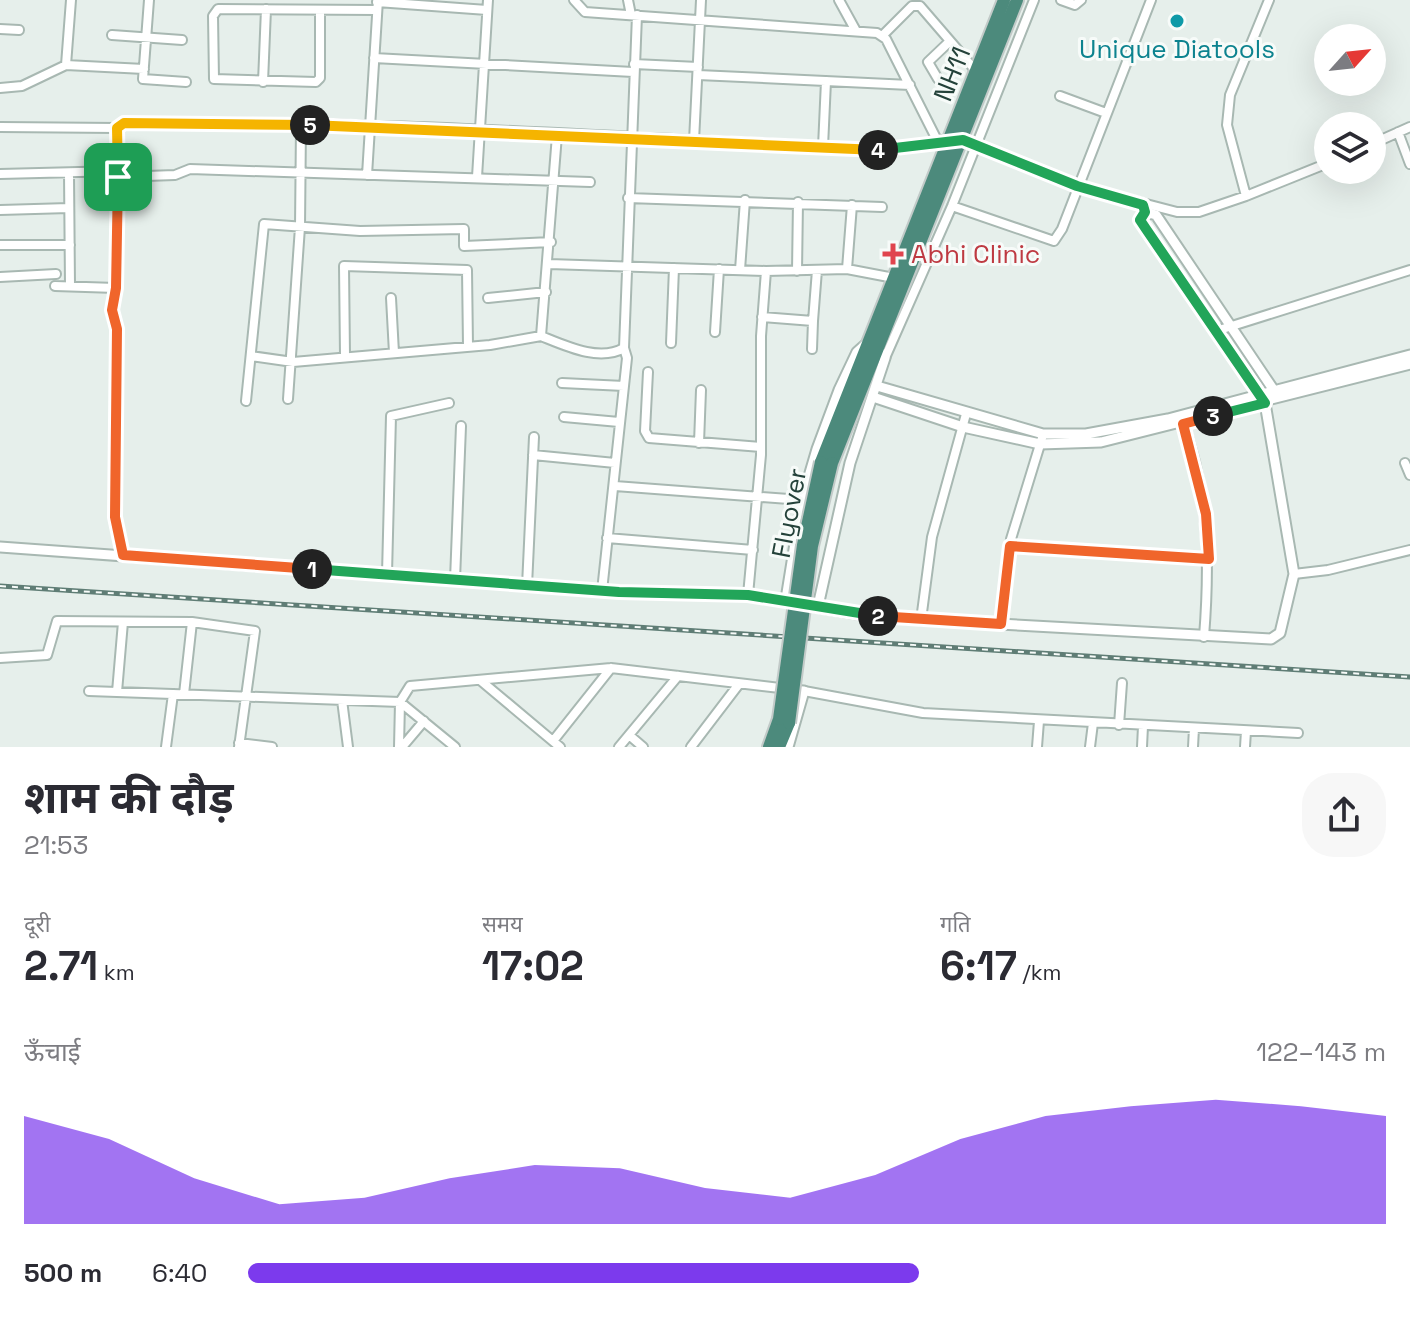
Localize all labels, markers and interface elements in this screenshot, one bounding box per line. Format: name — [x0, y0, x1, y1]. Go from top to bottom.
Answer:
marker: Unique Diatools — [1168, 12, 1186, 30]
north arrow — [1314, 24, 1386, 96]
map controls — [1314, 24, 1386, 184]
place label: Unique Diatools — [1079, 32, 1275, 66]
street label: NH11 — [926, 42, 978, 106]
pin: 5 — [290, 105, 330, 145]
text: 5 — [303, 111, 317, 139]
button: layers — [1314, 112, 1386, 184]
pin: 4 — [858, 130, 898, 170]
text: 4 — [871, 136, 885, 164]
pin — [84, 143, 152, 211]
icon: arrive — [96, 155, 140, 199]
place label: Abhi Clinic — [911, 237, 1040, 271]
marker: Abhi Clinic — [882, 243, 904, 265]
pin: 3 — [1193, 396, 1233, 436]
text: 3 — [1206, 402, 1220, 430]
street label: Flyover — [764, 465, 814, 561]
pin: 1 — [292, 549, 332, 589]
text: 1 — [307, 555, 317, 583]
pin: 2 — [858, 596, 898, 636]
text: 2 — [871, 602, 885, 630]
text: शाम की दौड़ — [24, 770, 234, 826]
button: share — [1302, 773, 1386, 857]
text: 21:53 — [24, 828, 88, 862]
text: दूरी — [24, 910, 50, 938]
text: समय — [482, 910, 523, 938]
text: गति — [940, 910, 971, 938]
text: 2.71 — [24, 941, 98, 992]
text: 17:02 — [482, 941, 584, 992]
text: 6:17 — [940, 941, 1017, 992]
text: km — [98, 958, 135, 986]
text: /km — [1017, 958, 1061, 986]
text: ऊँचाई — [24, 1035, 80, 1069]
text: 122–143 m — [1256, 1035, 1386, 1069]
text: 500 m — [24, 1256, 102, 1290]
text: 6:40 — [152, 1256, 207, 1290]

